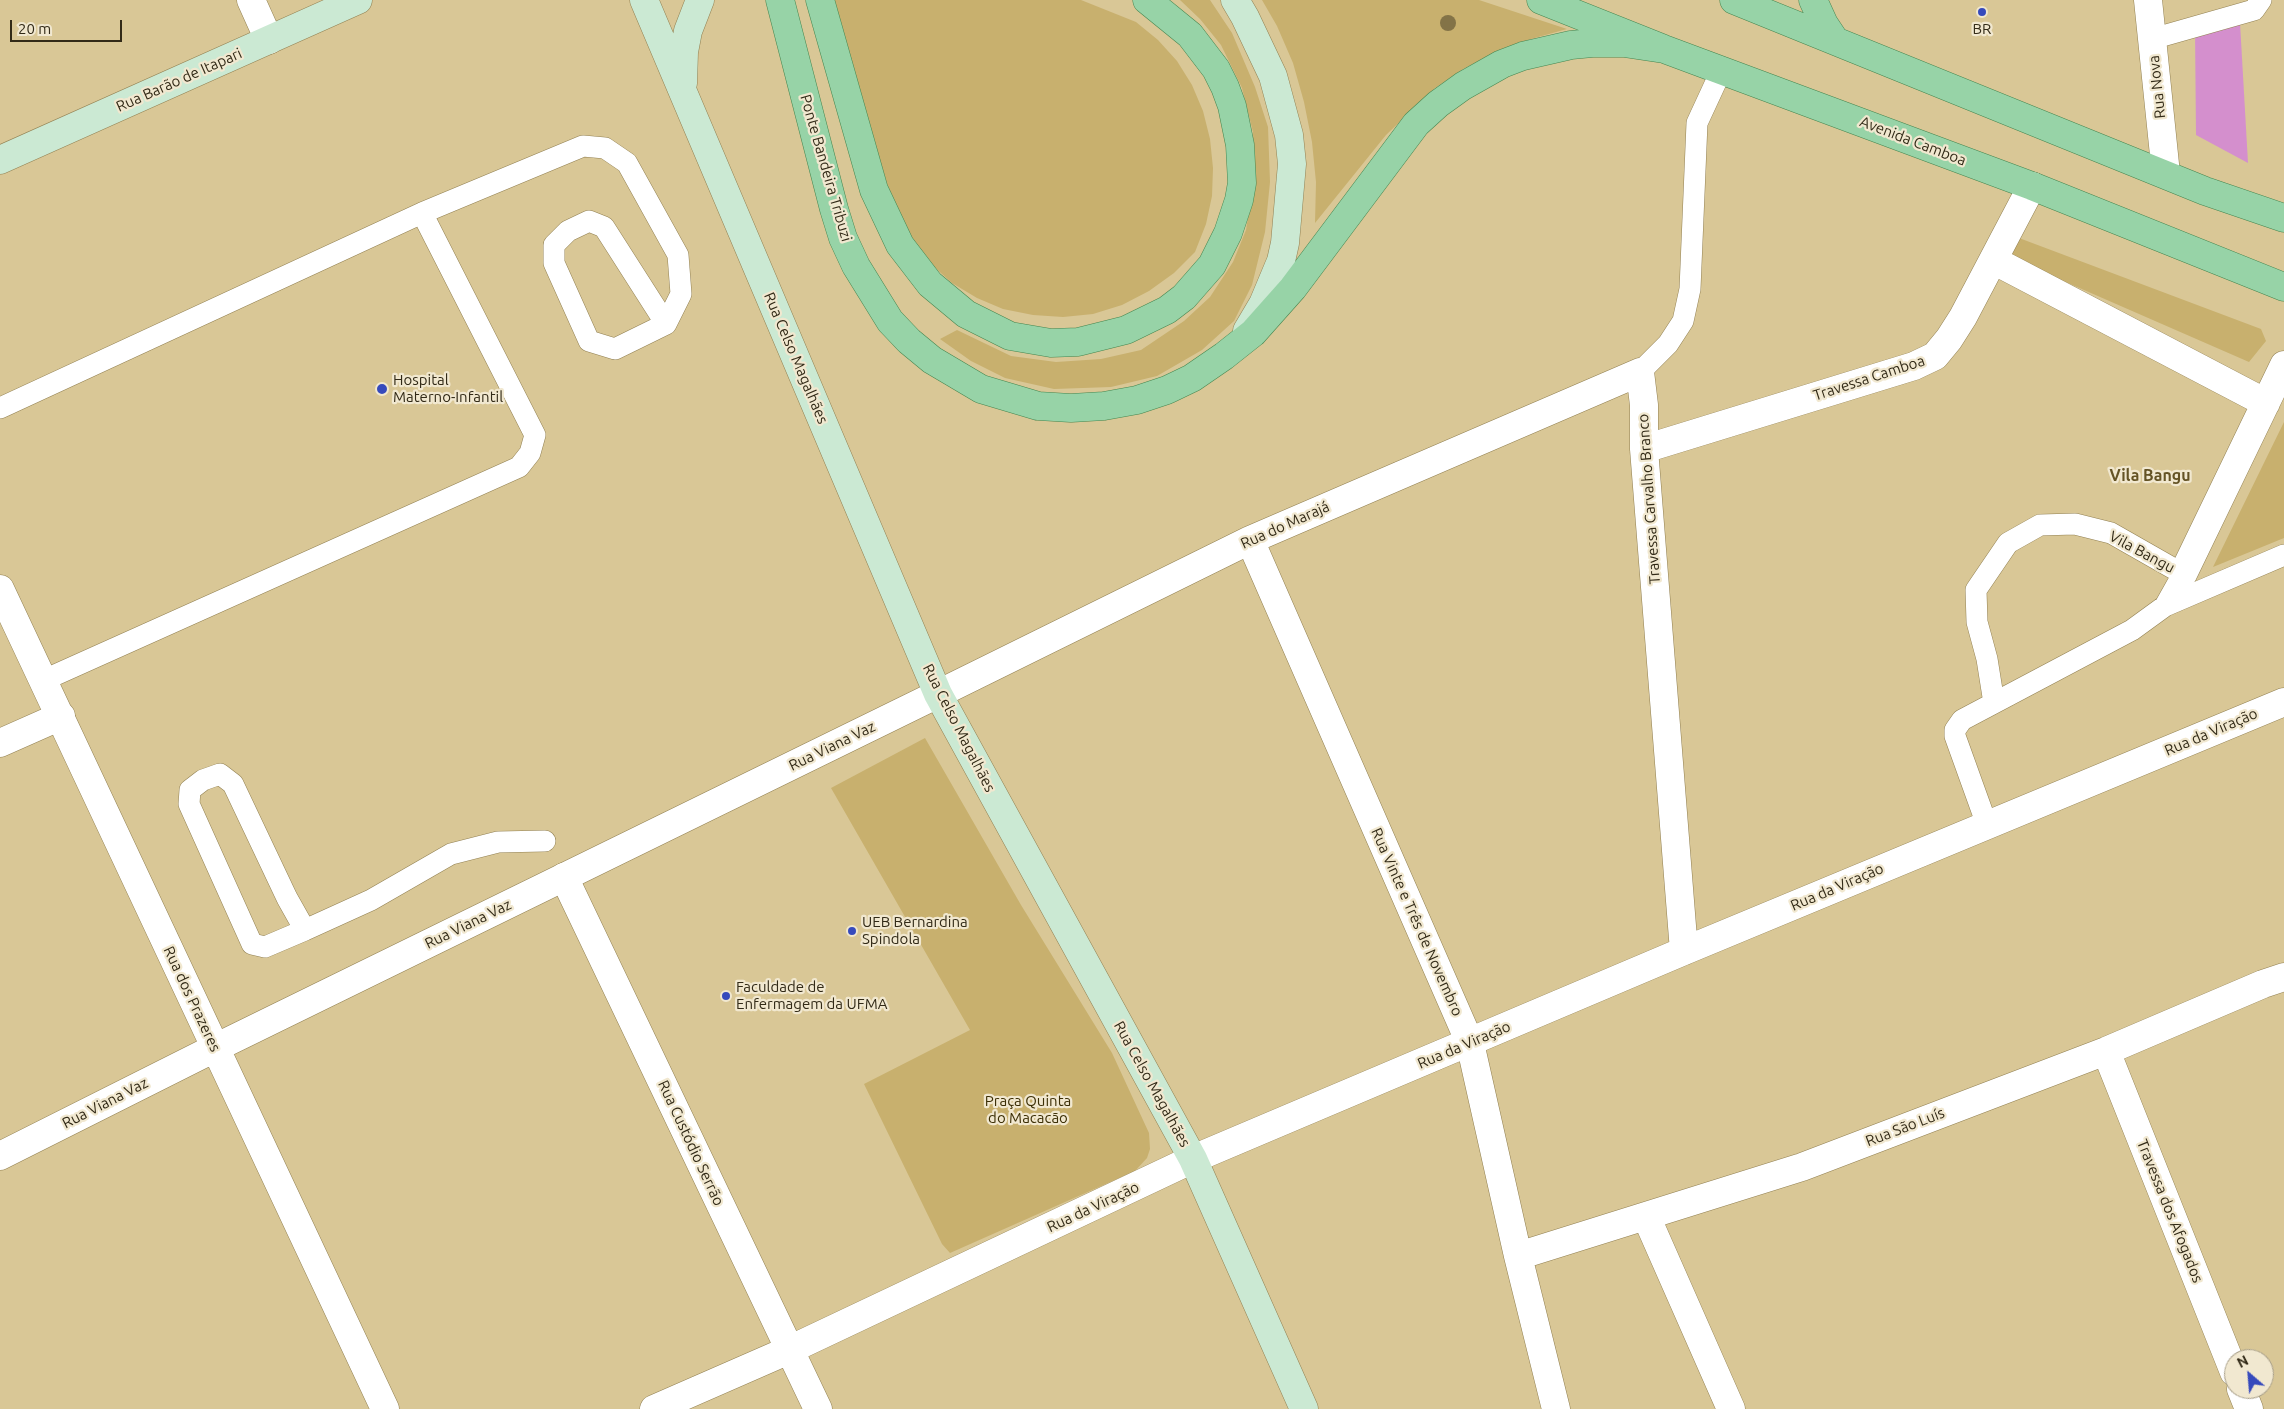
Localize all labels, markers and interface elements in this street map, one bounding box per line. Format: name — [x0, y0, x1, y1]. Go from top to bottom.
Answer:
marker: BR — [1976, 6, 1988, 18]
scale bar — [12, 10, 125, 42]
text: 20 m — [18, 20, 51, 37]
place label: BR — [1973, 20, 1991, 38]
street label: Rua Barão de Itapari — [113, 44, 245, 116]
street label: Rua Nova — [2145, 54, 2169, 120]
street label: Ponte Bandeira Tribuzi — [796, 92, 856, 244]
street label: Avenida Camboa — [1857, 112, 1969, 170]
street label: Rua Celso Magalhães — [760, 289, 832, 427]
street label: Travessa Camboa — [1811, 352, 1927, 404]
place label: Hospital Materno-Infantil — [393, 371, 503, 406]
marker: Hospital Materno-Infantil — [375, 382, 389, 396]
street label: Travessa Carvalho Branco — [1634, 413, 1664, 585]
district label: Vila Bangu — [2109, 466, 2191, 486]
street label: Rua do Marajá — [1238, 497, 1332, 553]
street label: Vila Bangu — [2106, 527, 2178, 577]
street label: Rua Celso Magalhães — [919, 661, 999, 795]
street label: Rua da Viração — [2162, 704, 2260, 760]
street label: Rua Viana Vaz — [786, 717, 878, 775]
street label: Rua Vinte e Três de Novembro — [1367, 825, 1467, 1019]
street label: Rua da Viração — [1788, 859, 1886, 915]
street label: Rua Viana Vaz — [422, 895, 514, 953]
place label: UEB Bernardina Spindola — [862, 913, 968, 948]
marker: UEB Bernardina Spindola — [846, 925, 858, 937]
street label: Rua dos Prazeres — [160, 943, 224, 1055]
place label: Faculdade de Enfermagem da UFMA — [736, 978, 887, 1013]
marker: Faculdade de Enfermagem da UFMA — [720, 990, 732, 1002]
street label: Rua da Viração — [1415, 1017, 1513, 1073]
street label: Rua Celso Magalhães — [1110, 1018, 1194, 1150]
street label: Rua Viana Vaz — [59, 1074, 151, 1132]
street label: Rua Custódio Serrão — [654, 1077, 728, 1209]
park label: Praça Quinta do Macacão — [985, 1092, 1071, 1127]
street label: Rua São Luís — [1863, 1104, 1947, 1150]
street label: Travessa dos Afogados — [2133, 1137, 2207, 1285]
street label: Rua da Viração — [1044, 1178, 1142, 1236]
north arrow — [2224, 1349, 2274, 1399]
text: N — [2234, 1352, 2251, 1371]

